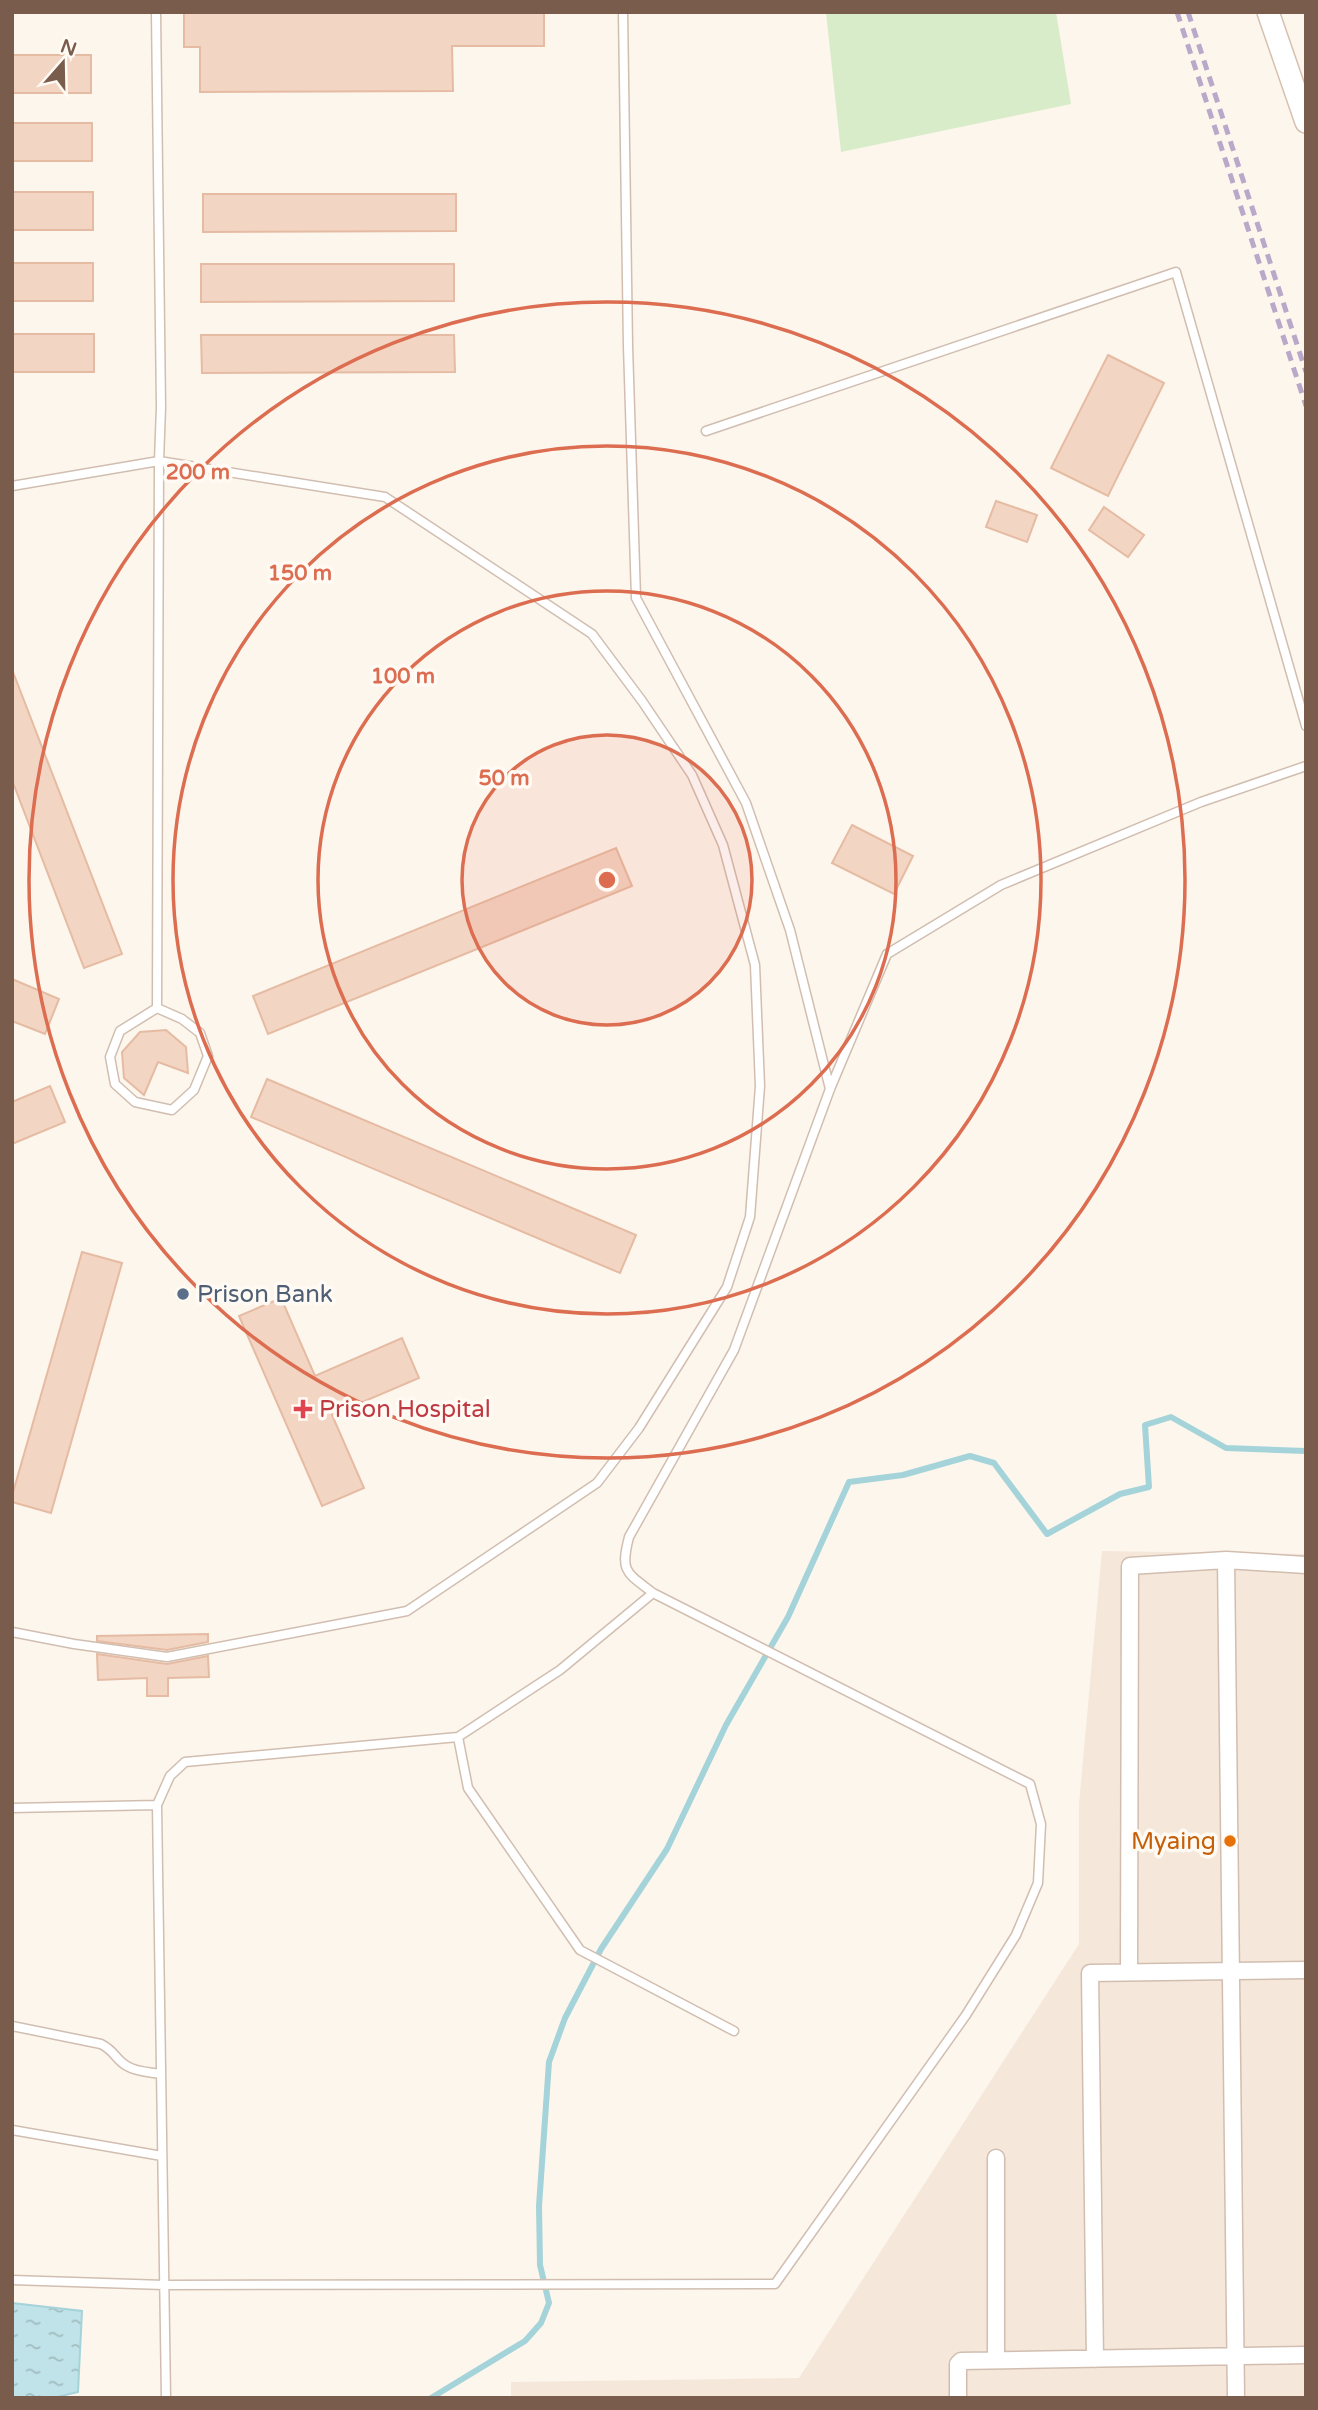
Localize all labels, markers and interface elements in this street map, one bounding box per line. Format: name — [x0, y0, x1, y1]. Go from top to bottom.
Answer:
north arrow — [28, 28, 98, 98]
text: N — [58, 35, 79, 61]
text: 200 m — [166, 460, 230, 485]
text: 150 m — [268, 561, 332, 586]
text: 100 m — [371, 664, 435, 689]
text: 50 m — [478, 766, 530, 791]
centre of rings — [595, 868, 619, 892]
place label: Prison Bank — [197, 1280, 333, 1309]
marker: Prison Bank — [175, 1286, 191, 1302]
place label: Prison Hospital — [319, 1395, 491, 1424]
marker: Prison Hospital — [293, 1399, 313, 1419]
place label: Myaing — [1131, 1827, 1216, 1856]
marker: Myaing — [1222, 1833, 1238, 1849]

